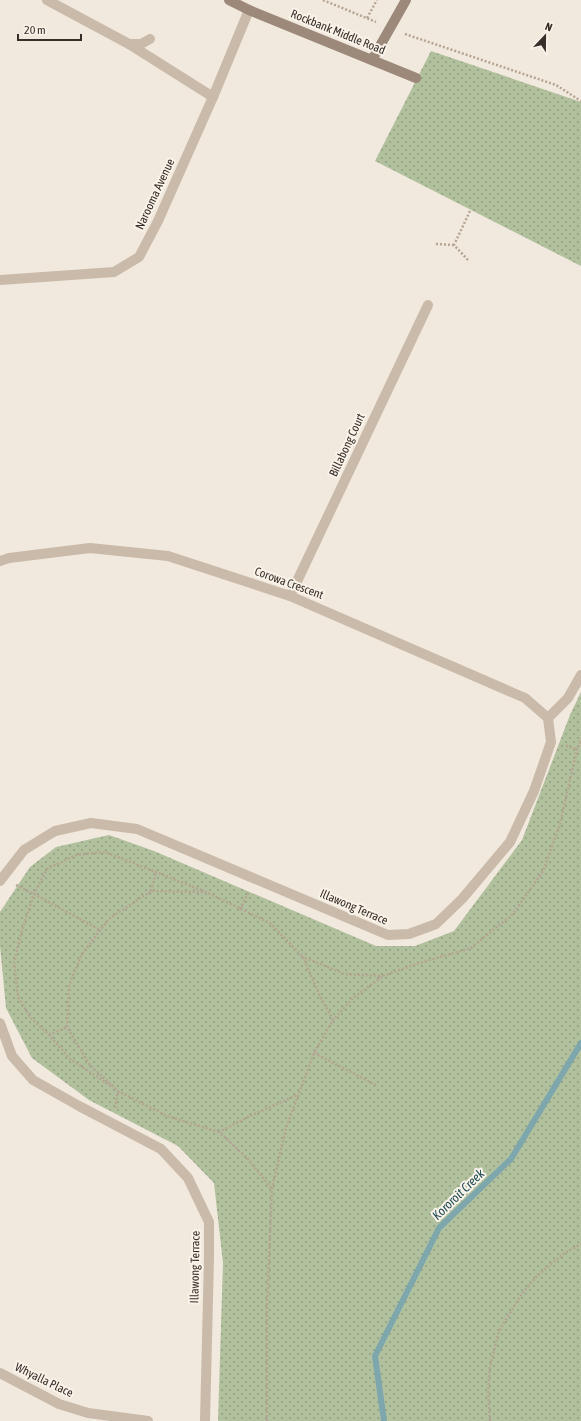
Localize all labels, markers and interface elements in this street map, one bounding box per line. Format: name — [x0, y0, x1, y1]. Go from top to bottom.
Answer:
street label: Rockbank Middle Road — [289, 7, 387, 57]
scale bar — [18, 16, 81, 42]
north arrow — [525, 16, 565, 56]
text: N — [543, 20, 554, 34]
text: 20 m — [24, 23, 46, 37]
street label: Narooma Avenue — [132, 156, 178, 232]
street label: Billabong Court — [326, 411, 368, 479]
street label: Corowa Crescent — [253, 564, 326, 602]
street label: Illawong Terrace — [318, 886, 390, 928]
water label: Kororoit Creek — [429, 1166, 488, 1223]
street label: Illawong Terrace — [187, 1231, 203, 1303]
street label: Whyalla Place — [13, 1360, 75, 1400]

